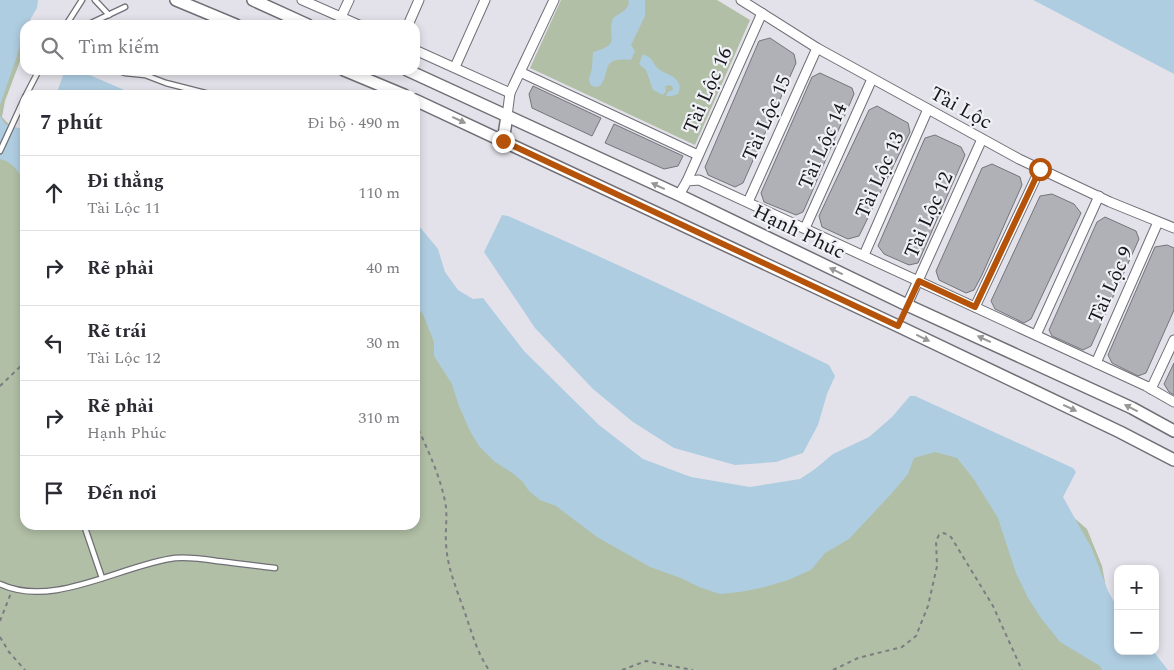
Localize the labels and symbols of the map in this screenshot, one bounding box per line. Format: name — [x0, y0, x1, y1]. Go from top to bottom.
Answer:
street label: Tài Lộc 16 — [676, 42, 740, 138]
street label: Tài Lộc 15 — [735, 70, 799, 166]
street label: Tài Lộc — [924, 79, 998, 137]
street label: Tài Lộc 14 — [791, 98, 855, 194]
one-way arrow — [452, 116, 466, 124]
street label: Tài Lộc 13 — [848, 127, 912, 223]
route end — [492, 130, 515, 153]
route start — [1029, 158, 1052, 181]
street label: Tài Lộc 12 — [897, 167, 961, 263]
one-way arrow — [651, 181, 665, 189]
street label: Hạnh Phúc — [748, 197, 850, 267]
street label: Tài Lộc 9 — [1081, 242, 1141, 328]
one-way arrow — [829, 267, 843, 275]
one-way arrow — [916, 334, 930, 342]
one-way arrow — [977, 335, 991, 343]
one-way arrow — [1063, 404, 1077, 412]
one-way arrow — [1124, 404, 1138, 412]

